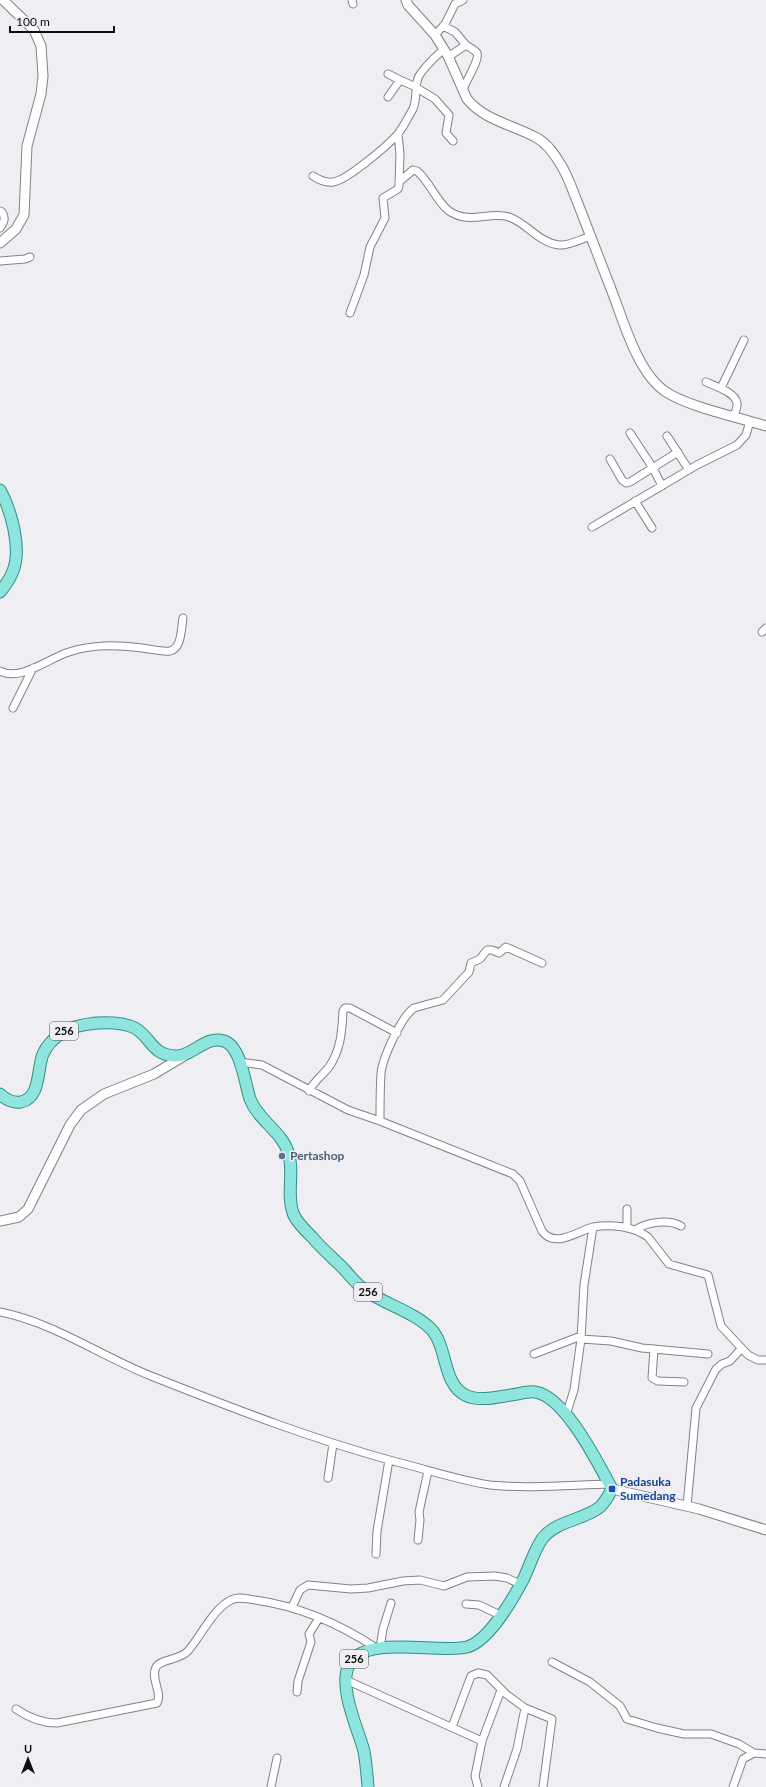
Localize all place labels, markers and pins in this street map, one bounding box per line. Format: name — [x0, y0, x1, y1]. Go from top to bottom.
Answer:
place label: Pertashop — [290, 1148, 345, 1163]
marker: Pertashop — [277, 1151, 287, 1161]
place label: Padasuka Sumedang — [620, 1474, 676, 1503]
marker: Padasuka Sumedang — [607, 1484, 617, 1494]

